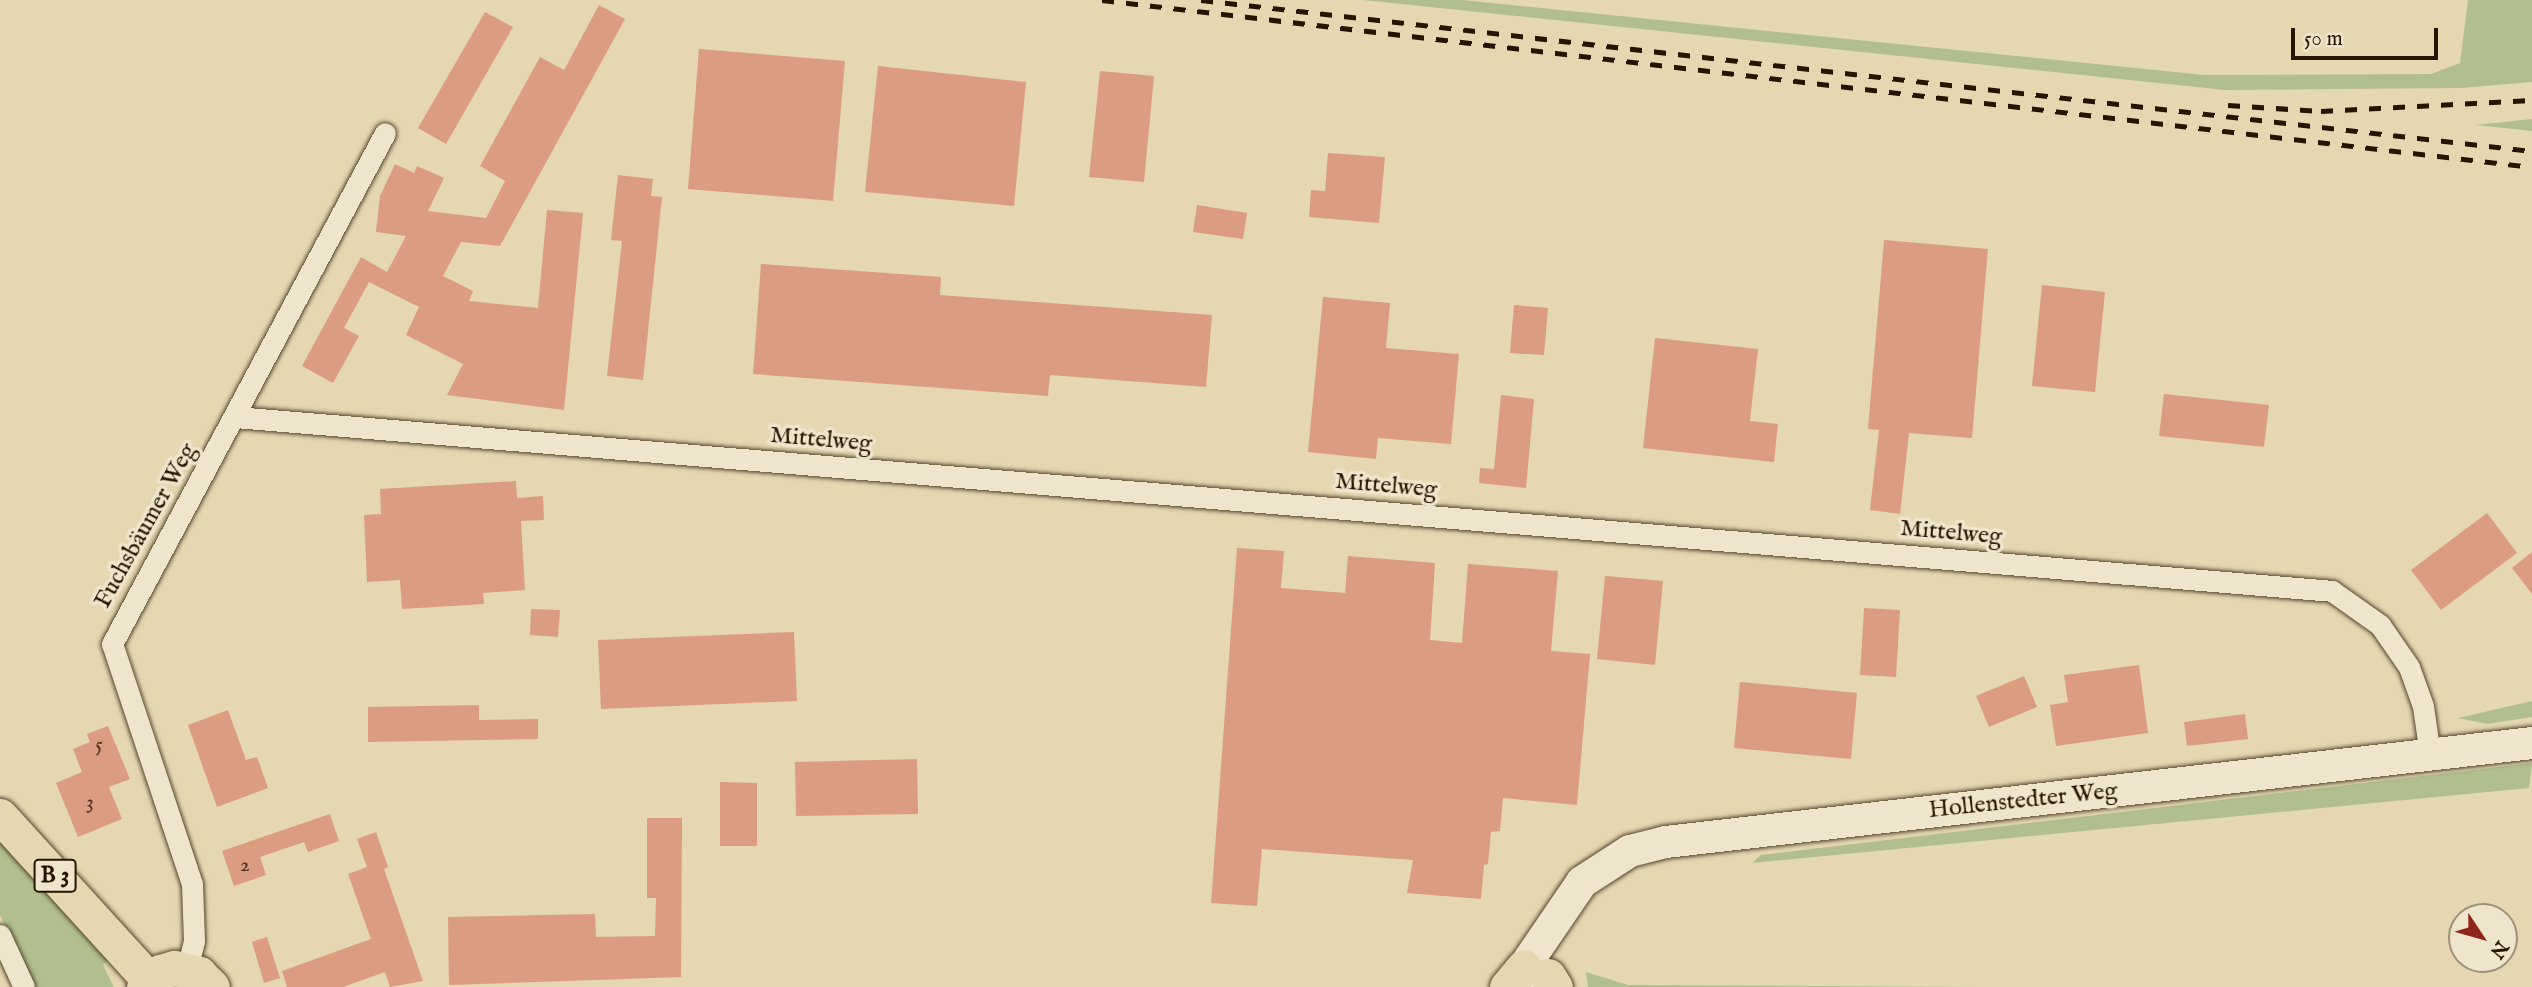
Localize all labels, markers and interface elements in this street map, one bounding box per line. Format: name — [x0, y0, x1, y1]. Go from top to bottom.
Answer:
scale bar — [2294, 14, 2441, 58]
text: 50 m — [2304, 26, 2343, 53]
street label: Mittelweg — [769, 421, 873, 459]
street label: Fuchsbäumer Weg — [89, 439, 203, 613]
street label: Mittelweg — [1334, 467, 1438, 505]
street label: Mittelweg — [1899, 514, 2003, 552]
house number: 5 — [95, 733, 103, 759]
street label: Hollenstedter Weg — [1927, 777, 2119, 825]
house number: 3 — [86, 790, 94, 816]
house number: 2 — [240, 853, 250, 879]
road number: B 3 — [32, 856, 78, 896]
north arrow — [2448, 903, 2518, 973]
text: N — [2484, 935, 2513, 963]

